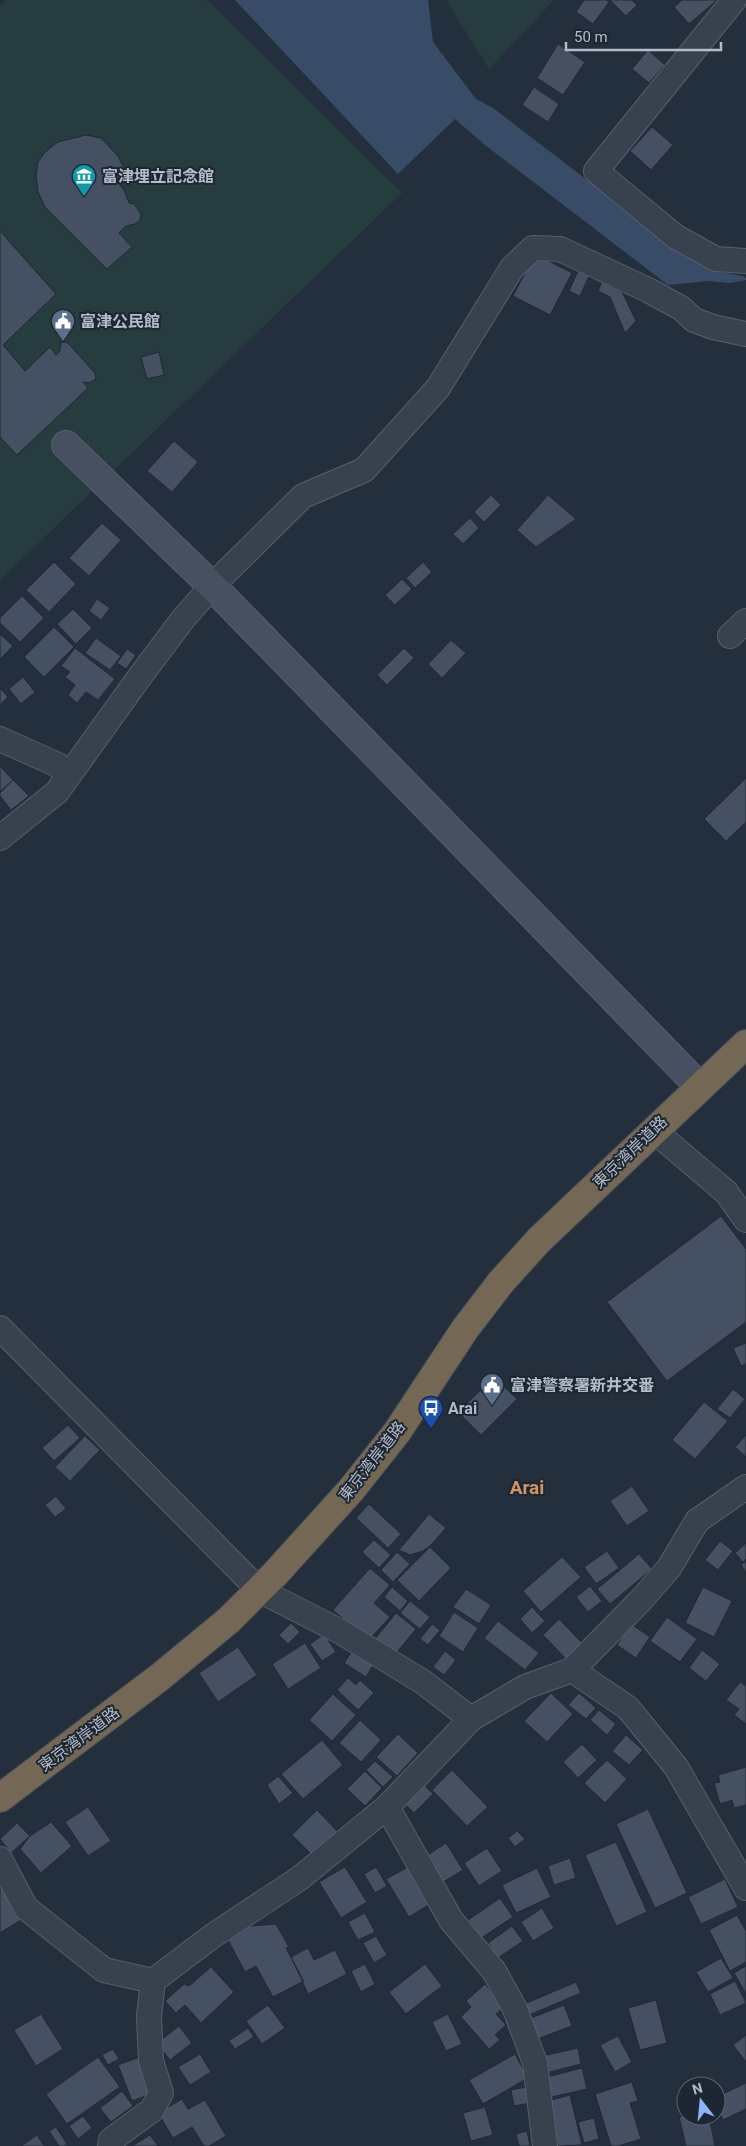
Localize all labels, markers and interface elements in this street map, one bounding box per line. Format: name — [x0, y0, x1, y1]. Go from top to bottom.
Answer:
scale bar — [566, 20, 721, 52]
text: 50 m — [574, 28, 608, 46]
museum icon: 富津埋立記念館 — [71, 163, 97, 197]
place label: 富津埋立記念館 — [102, 167, 214, 186]
public building icon: 富津公民館 — [50, 308, 76, 342]
place label: 富津公民館 — [80, 312, 160, 331]
street label: 東京湾岸道路 — [589, 1112, 671, 1192]
public building icon: 富津警察署新井交番 — [479, 1372, 505, 1406]
place label: 富津警察署新井交番 — [510, 1376, 654, 1395]
bus stop icon: Arai — [418, 1395, 444, 1429]
place label: Arai — [448, 1399, 477, 1418]
street label: 東京湾岸道路 — [335, 1417, 409, 1505]
district label: Arai — [510, 1476, 544, 1499]
street label: 東京湾岸道路 — [35, 1703, 123, 1775]
north arrow — [676, 2076, 726, 2126]
text: N — [690, 2079, 704, 2098]

